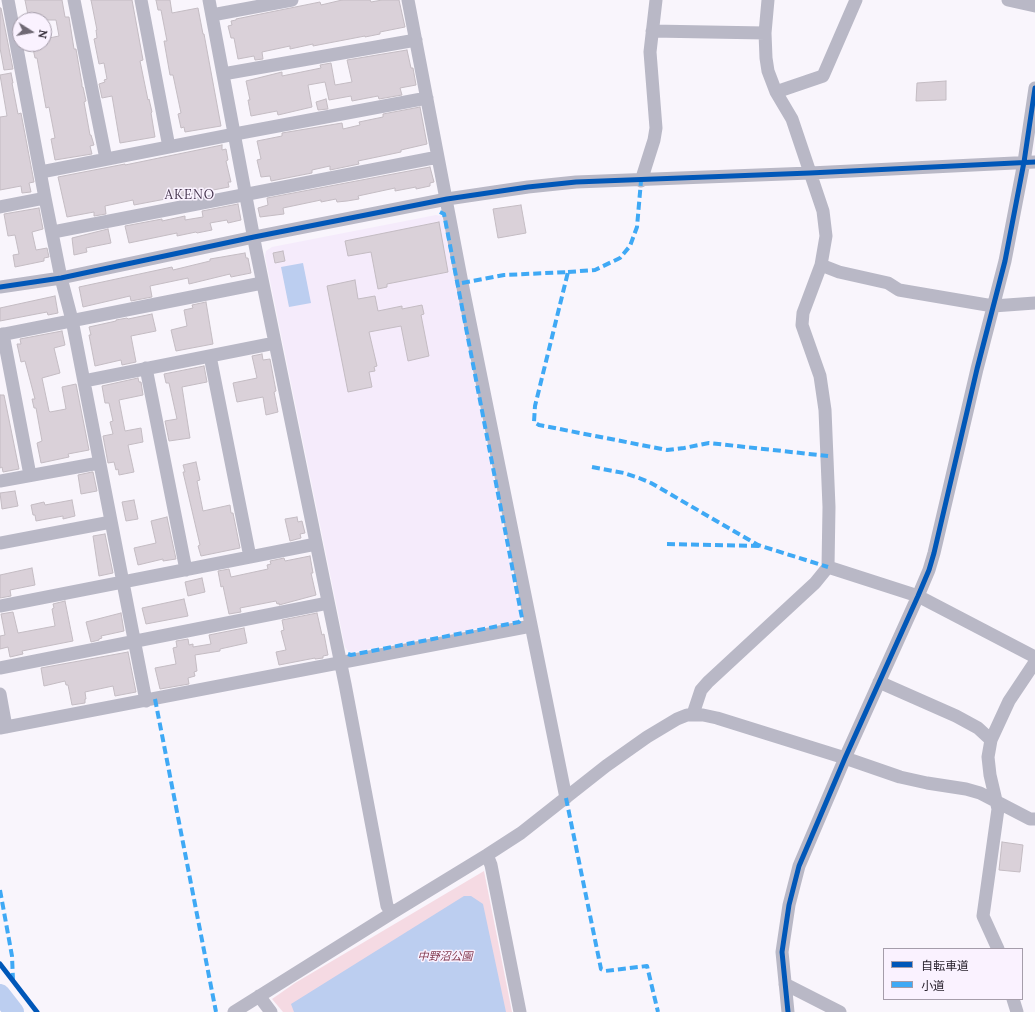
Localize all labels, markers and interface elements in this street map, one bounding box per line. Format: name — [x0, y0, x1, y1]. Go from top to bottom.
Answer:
north arrow — [12, 12, 52, 52]
text: N — [35, 29, 50, 40]
district label: AKENO — [165, 187, 215, 203]
legend — [883, 948, 1023, 1000]
park label: 中野沼公園 — [418, 950, 472, 964]
text: 自転車道 — [921, 958, 969, 973]
text: 小道 — [921, 978, 945, 993]

